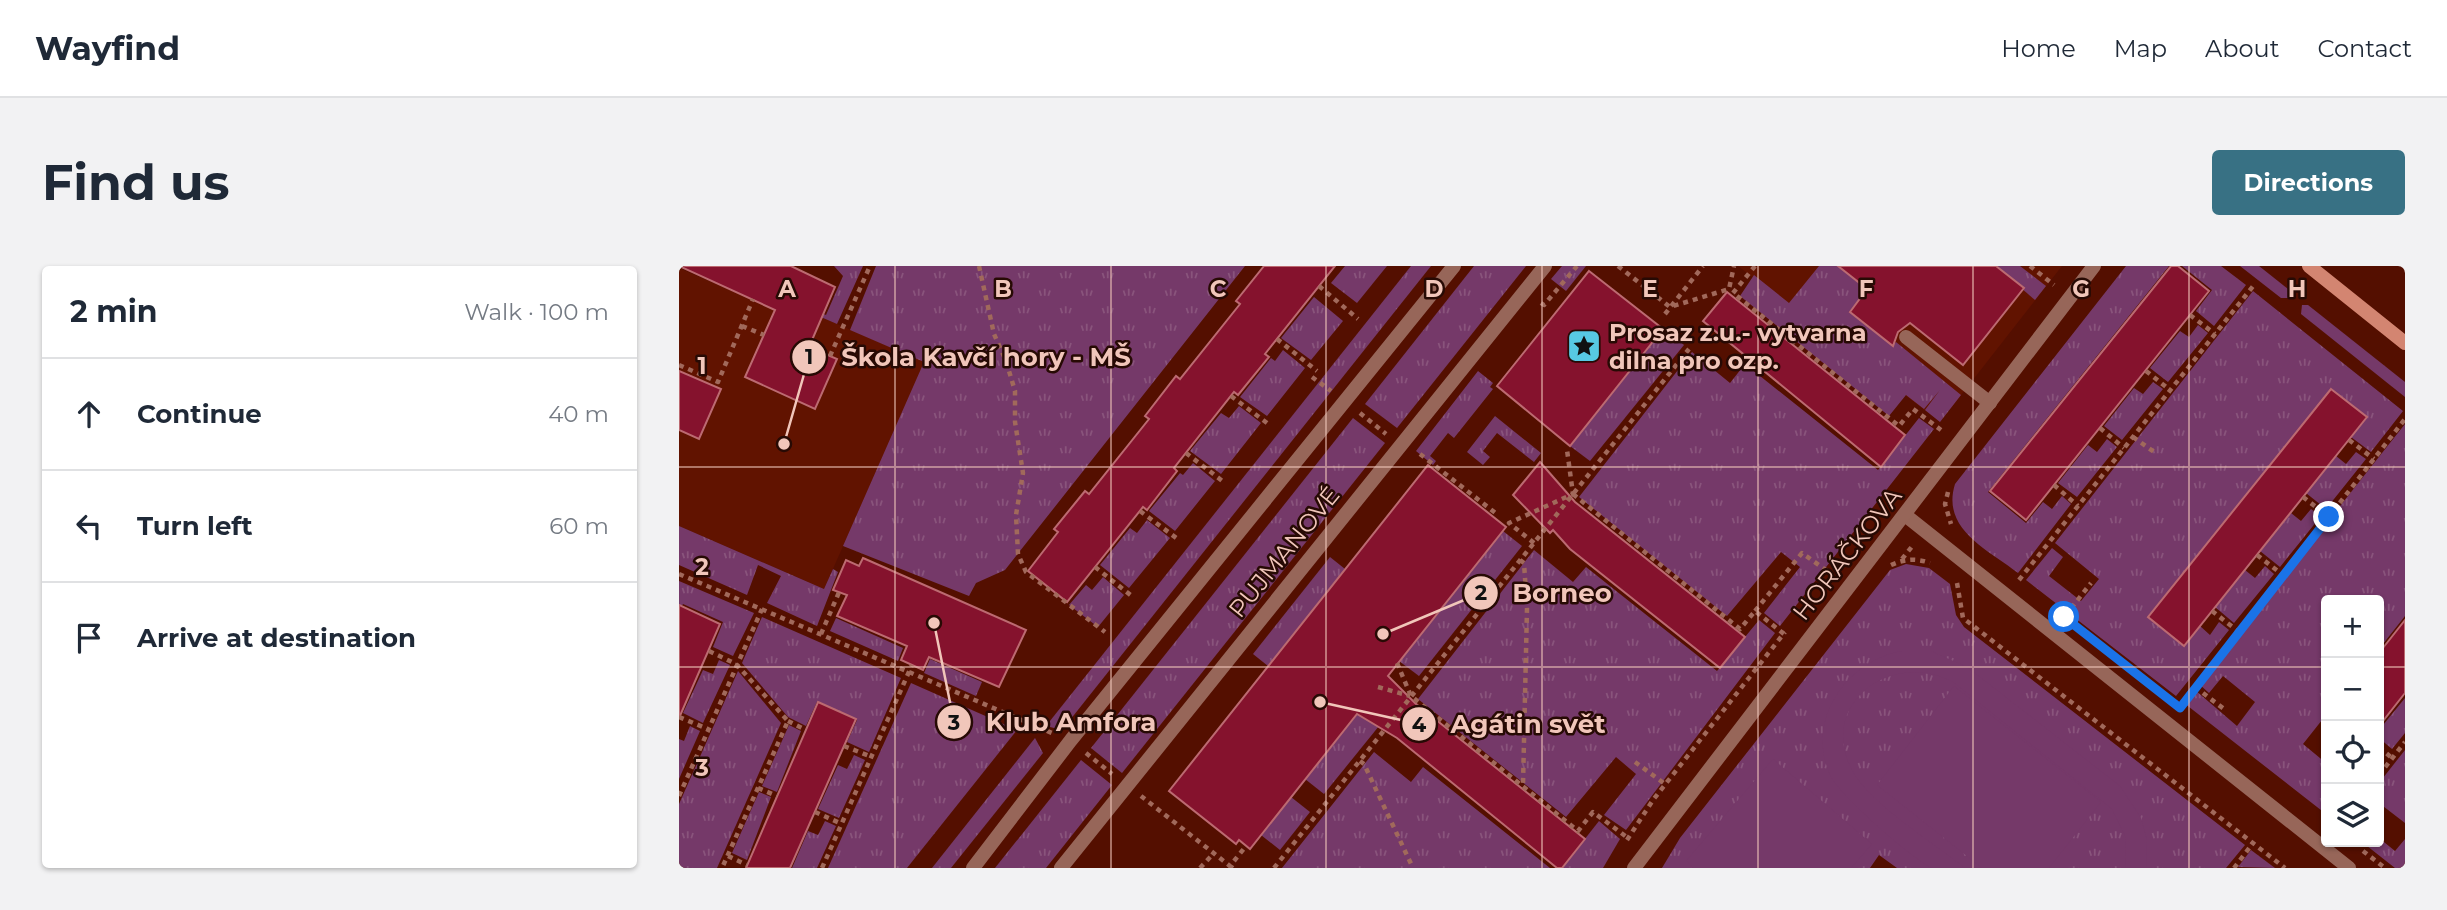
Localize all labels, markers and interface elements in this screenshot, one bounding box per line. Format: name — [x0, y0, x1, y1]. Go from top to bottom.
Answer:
text: Wayfind — [35, 28, 180, 68]
text: Home — [2001, 34, 2076, 63]
text: Map — [2114, 34, 2167, 63]
text: About — [2205, 34, 2279, 63]
text: Contact — [2317, 34, 2412, 63]
button: Directions — [2212, 150, 2405, 215]
text: Find us — [42, 153, 230, 212]
text: A — [777, 275, 796, 303]
text: B — [994, 275, 1012, 303]
text: C — [1210, 275, 1227, 303]
text: D — [1425, 275, 1444, 303]
text: E — [1642, 275, 1658, 303]
text: F — [1859, 275, 1874, 303]
text: G — [2072, 275, 2090, 303]
text: H — [2288, 275, 2306, 303]
text: 2 min — [70, 293, 157, 330]
text: Walk · 100 m — [464, 298, 609, 326]
place label: Prosaz z.u.- vytvarna dilna pro ozp. — [1609, 318, 1866, 375]
place icon: Prosaz z.u.- vytvarna dilna pro ozp. — [1565, 327, 1603, 365]
callout: Škola Kavčí hory - MŠ — [792, 333, 1144, 380]
text: Škola Kavčí hory - MŠ — [841, 341, 1131, 373]
text: 1 — [805, 344, 813, 369]
text: 1 — [697, 352, 707, 380]
icon: ahead — [70, 395, 108, 433]
text: Continue — [137, 398, 262, 430]
text: 40 m — [548, 400, 609, 428]
street label: PUJMANOVÉ — [1222, 481, 1346, 623]
street label: HORÁČKOVA — [1786, 481, 1908, 626]
route end — [2313, 501, 2344, 532]
icon: left — [70, 507, 108, 545]
text: Turn left — [137, 510, 253, 542]
text: 60 m — [549, 512, 609, 540]
text: 2 — [695, 553, 709, 581]
callout: Borneo — [1463, 569, 1626, 616]
text: Borneo — [1512, 577, 1612, 609]
text: 2 — [1475, 580, 1487, 605]
map controls — [2321, 595, 2384, 847]
button: + — [2321, 595, 2384, 658]
route start — [2048, 601, 2079, 632]
icon: arrive — [70, 619, 108, 657]
text: Arrive at destination — [137, 622, 416, 654]
button: − — [2321, 658, 2384, 721]
callout: Klub Amfora — [937, 699, 1170, 746]
callout: Agátin svět — [1402, 701, 1619, 748]
text: Klub Amfora — [986, 706, 1156, 738]
text: Agátin svět — [1450, 708, 1605, 740]
text: 3 — [947, 710, 960, 735]
text: 4 — [1412, 712, 1427, 737]
button: locate — [2321, 721, 2384, 784]
text: 3 — [694, 754, 709, 782]
button: layers — [2321, 784, 2384, 847]

